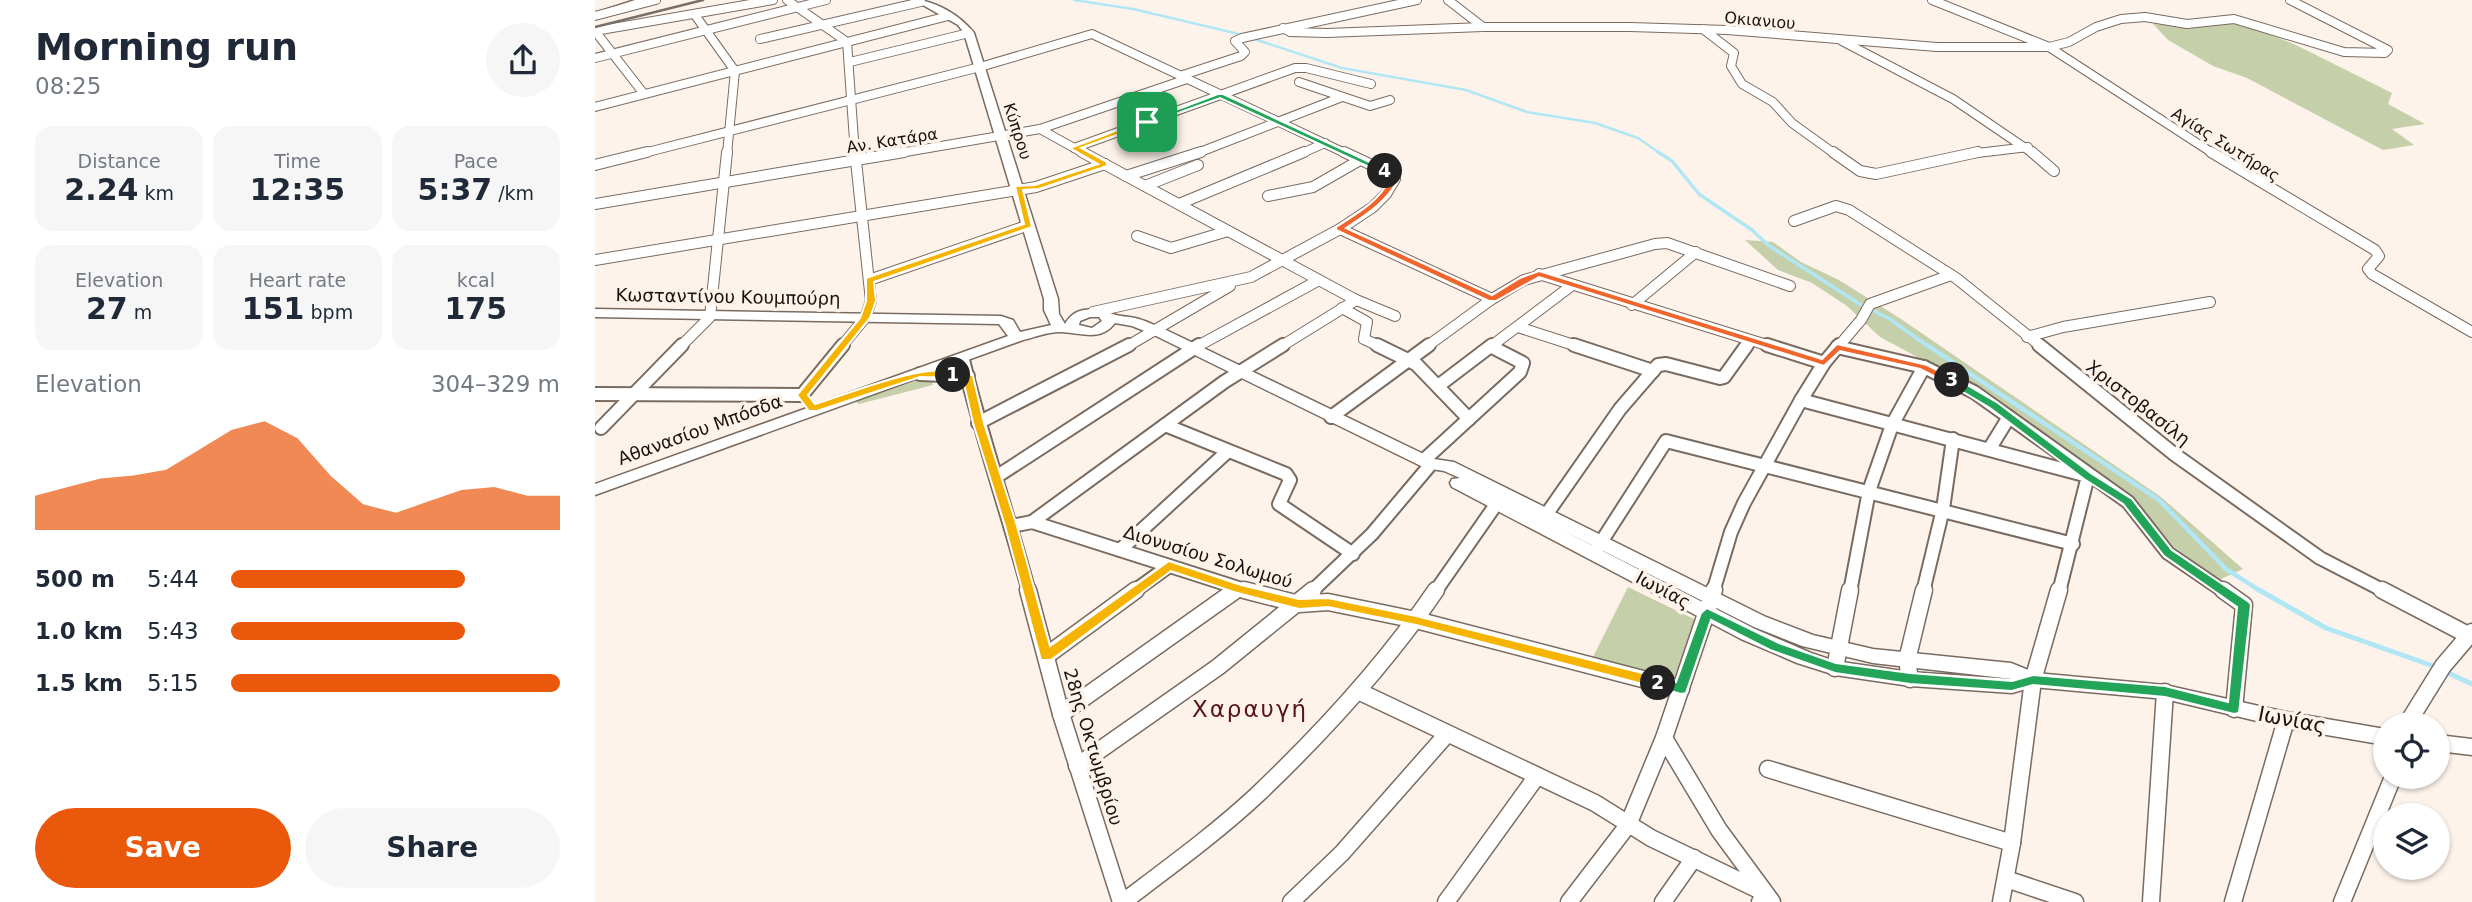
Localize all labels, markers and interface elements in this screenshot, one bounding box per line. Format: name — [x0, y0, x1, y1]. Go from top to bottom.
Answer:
street label: Οκιανιου — [1724, 8, 1796, 33]
button: share — [486, 23, 560, 97]
text: Morning run — [35, 25, 298, 69]
text: 08:25 — [35, 73, 101, 99]
pin — [1117, 92, 1177, 152]
street label: Κύπρου — [999, 100, 1036, 162]
icon: arrive — [1128, 103, 1166, 141]
street label: Αγίας Σωτήρας — [2168, 103, 2283, 185]
street label: Αν. Κατάρα — [845, 124, 939, 157]
text: Distance — [78, 150, 161, 172]
text: Time — [274, 150, 321, 172]
text: Pace — [454, 150, 498, 172]
pin: 4 — [1367, 154, 1403, 188]
text: 4 — [1378, 159, 1391, 181]
text: 2.24 — [64, 172, 138, 207]
text: 12:35 — [250, 172, 345, 207]
text: 5:37 — [418, 172, 492, 207]
text: km — [138, 182, 174, 204]
text: /km — [492, 182, 534, 204]
text: Elevation — [75, 269, 163, 291]
text: Heart rate — [249, 269, 346, 291]
text: kcal — [457, 269, 495, 291]
street label: Κωσταντίνου Κουμπούρη — [615, 284, 841, 309]
text: 27 — [86, 291, 128, 326]
text: 151 — [242, 291, 304, 326]
text: 175 — [445, 291, 507, 326]
text: m — [128, 301, 152, 323]
text: bpm — [304, 301, 353, 323]
street label: Χριστοβασίλη — [2082, 356, 2194, 450]
pin: 1 — [935, 358, 971, 392]
pin: 3 — [1935, 362, 1969, 398]
text: 1 — [946, 363, 959, 385]
text: 3 — [1945, 368, 1958, 390]
text: Elevation — [35, 371, 142, 397]
text: 304–329 m — [431, 371, 560, 397]
street label: Αθανασίου Μπόσδα — [615, 390, 785, 469]
street label: Διονυσίου Σολωμού — [1121, 521, 1295, 592]
text: 500 m — [35, 566, 115, 592]
text: 5:44 — [147, 566, 199, 592]
street label: Ιωνίας — [1632, 566, 1694, 613]
text: 1.0 km — [35, 618, 123, 644]
text: 5:43 — [147, 618, 199, 644]
street label: 28ης Οκτωμβρίου — [1060, 666, 1127, 828]
pin: 2 — [1641, 666, 1675, 700]
text: 1.5 km — [35, 670, 123, 696]
text: 5:15 — [147, 670, 199, 696]
text: 2 — [1651, 671, 1664, 693]
district label: Χαραυγή — [1192, 696, 1308, 722]
street label: Ιωνίας — [2256, 702, 2328, 738]
map controls — [2373, 712, 2450, 880]
button: locate — [2373, 712, 2450, 789]
button: layers — [2373, 803, 2450, 880]
button: Save — [35, 808, 291, 888]
button: Share — [305, 808, 560, 888]

